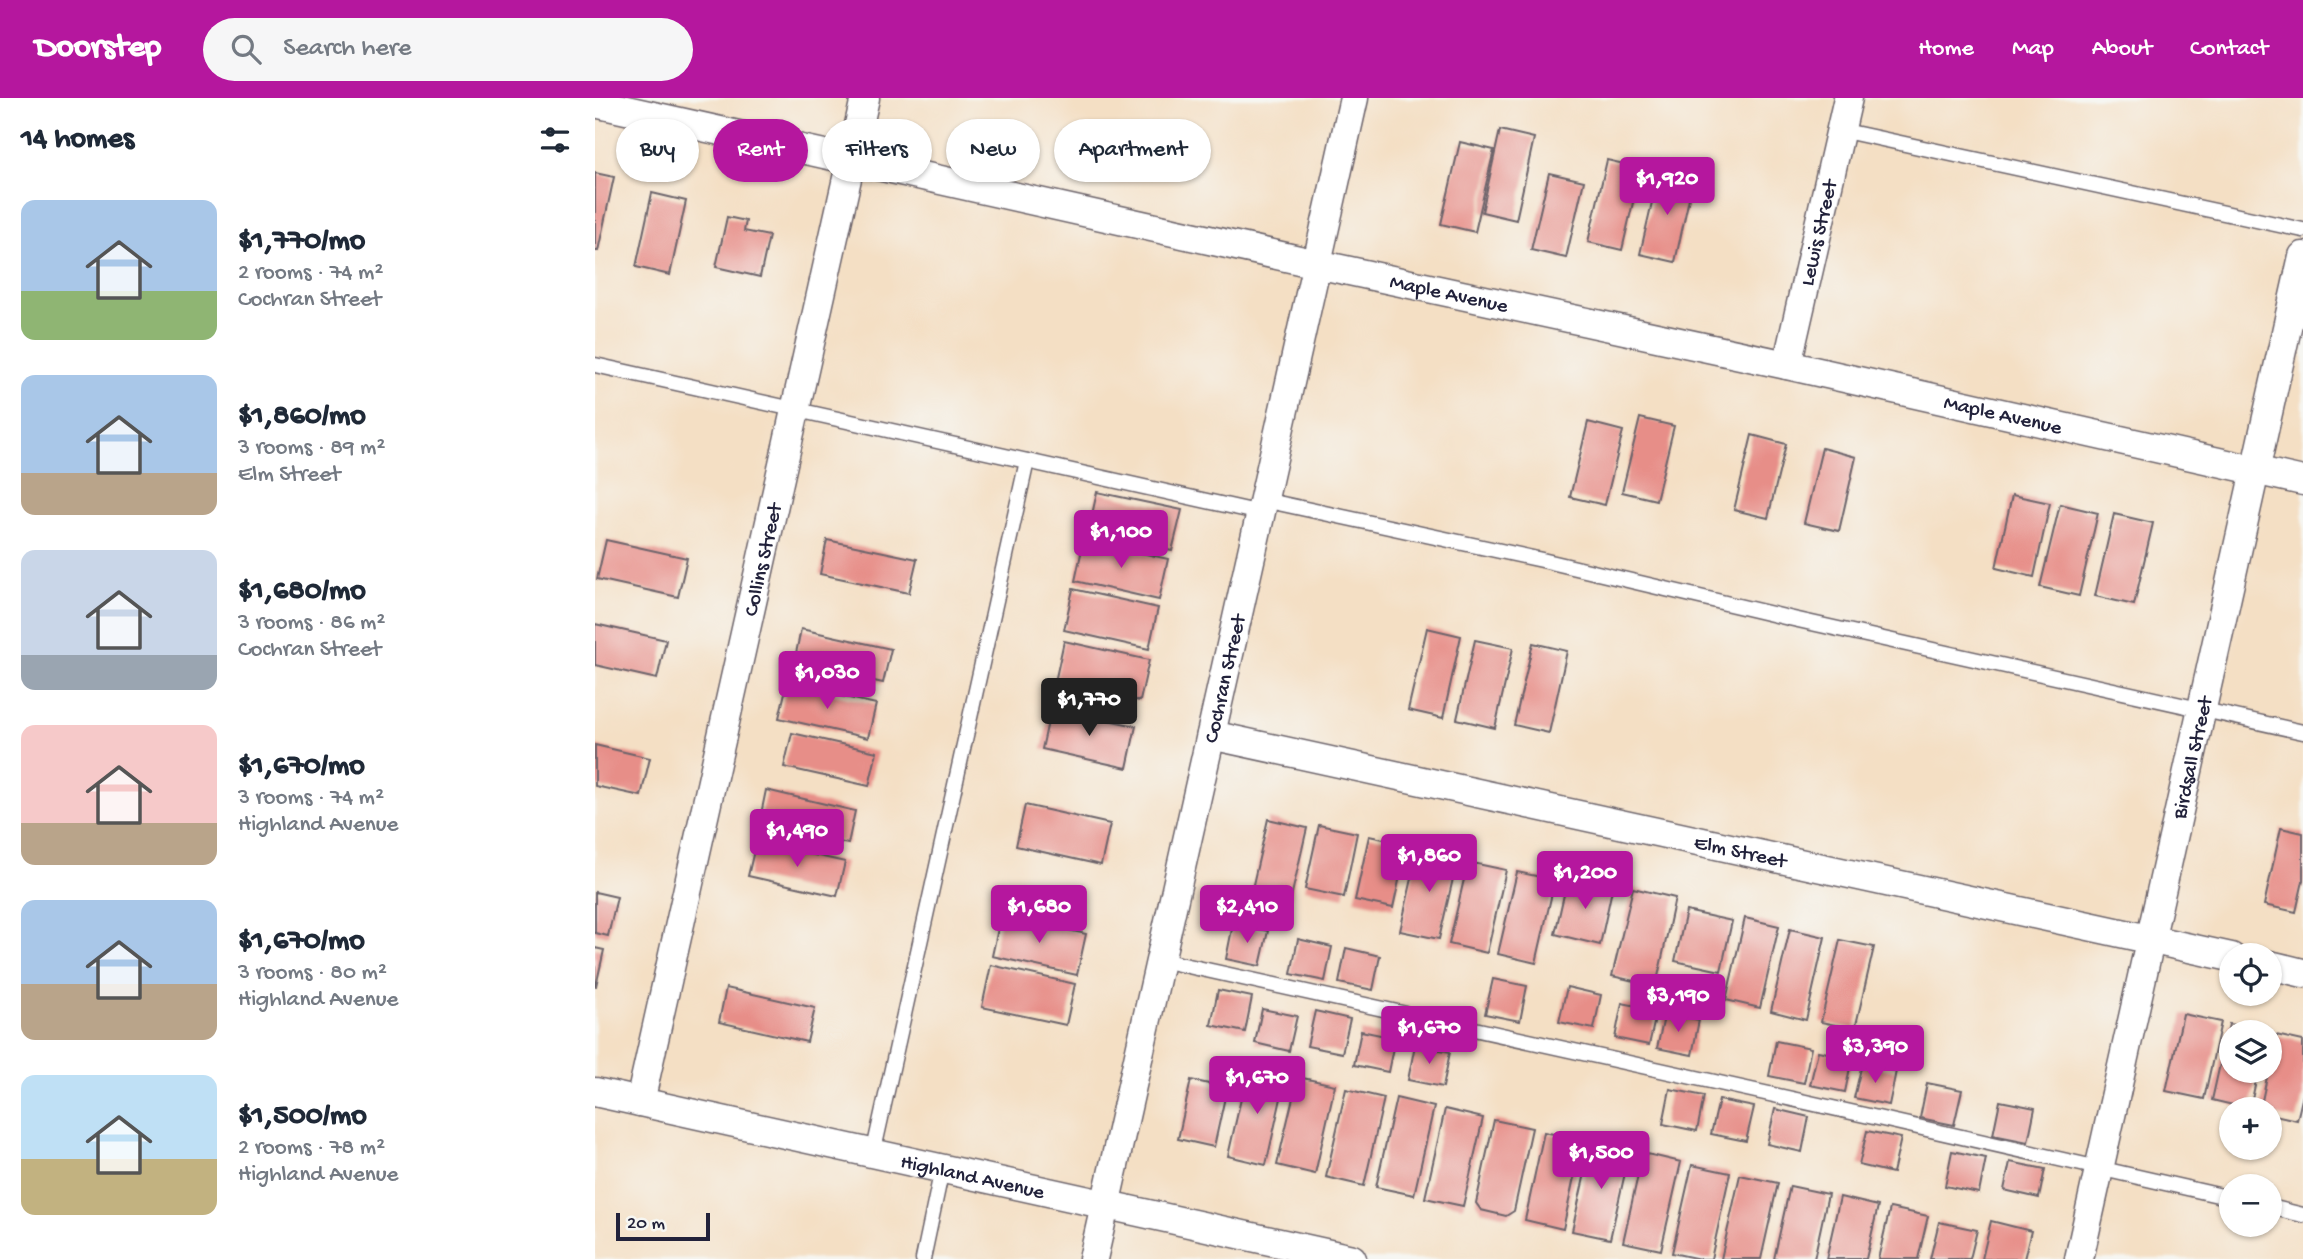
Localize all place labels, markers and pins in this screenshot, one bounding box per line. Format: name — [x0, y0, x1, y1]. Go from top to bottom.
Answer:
pin: $1,920 — [1610, 158, 1724, 217]
pin: $1,100 — [1064, 510, 1178, 570]
pin: $1,030 — [770, 652, 884, 711]
pin: $1,770 — [1032, 678, 1146, 738]
pin: $1,490 — [740, 810, 854, 869]
pin: $1,860 — [1372, 834, 1486, 894]
pin: $1,200 — [1528, 852, 1642, 911]
pin: $1,680 — [982, 886, 1096, 945]
pin: $2,410 — [1190, 886, 1304, 945]
pin: $3,190 — [1621, 974, 1735, 1034]
pin: $1,670 — [1372, 1006, 1486, 1066]
pin: $3,390 — [1818, 1026, 1932, 1085]
pin: $1,670 — [1200, 1056, 1314, 1116]
pin: $1,500 — [1544, 1132, 1658, 1191]

